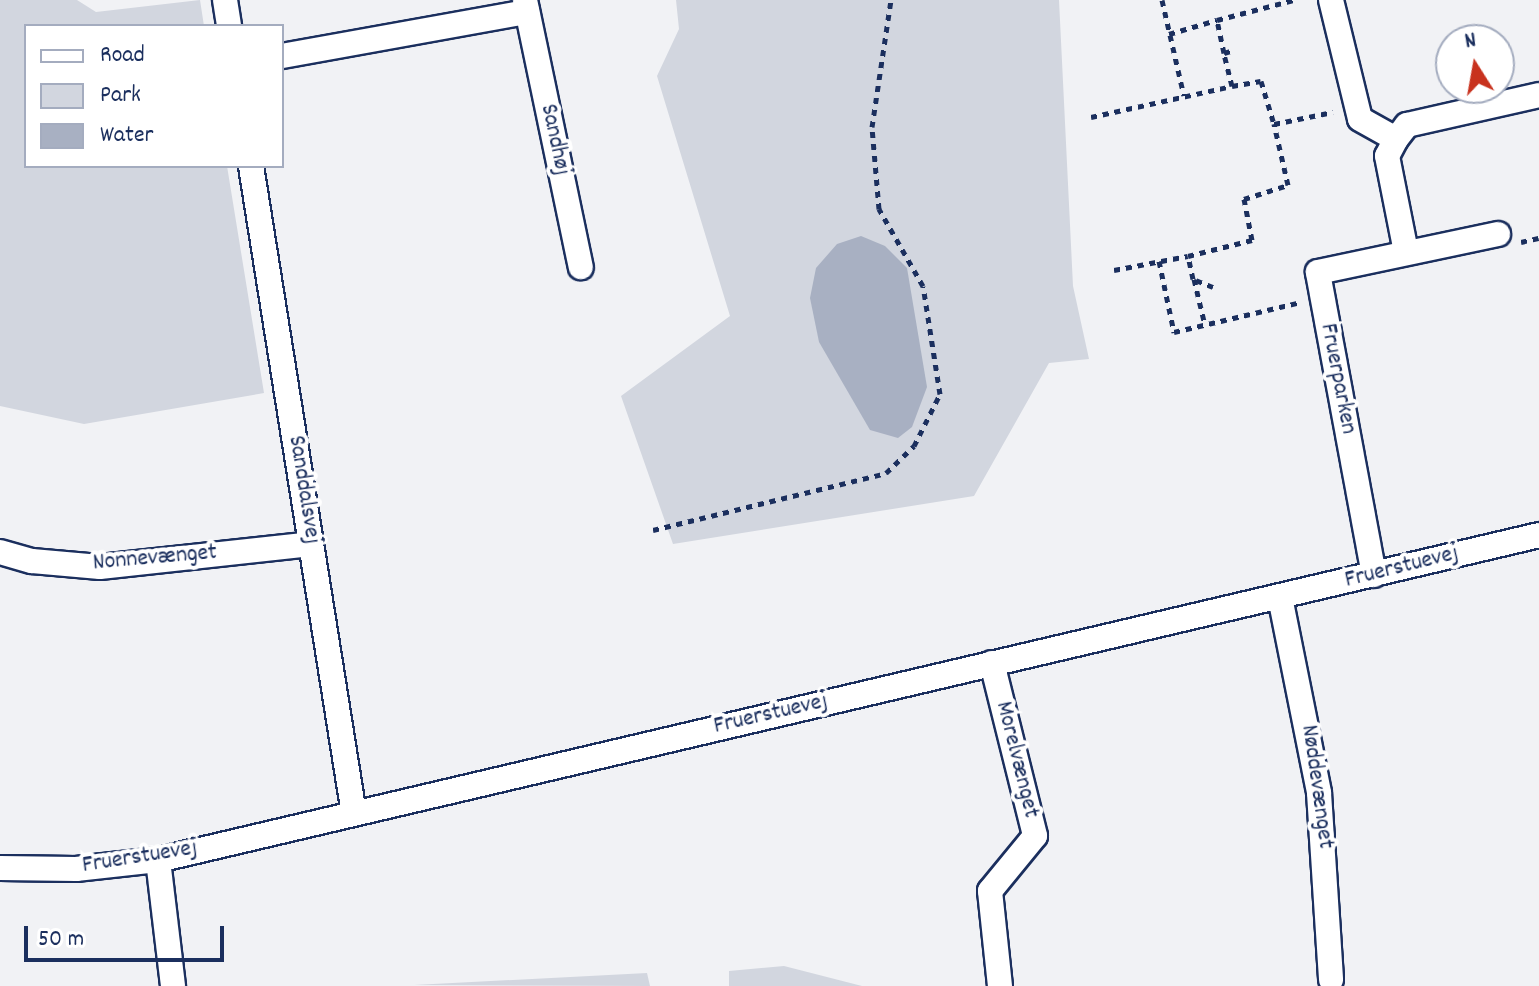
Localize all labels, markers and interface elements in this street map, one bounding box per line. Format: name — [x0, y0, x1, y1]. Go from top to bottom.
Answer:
legend — [24, 24, 284, 168]
north arrow — [1435, 24, 1515, 104]
text: N — [1462, 26, 1479, 58]
text: Road — [100, 39, 145, 73]
text: Park — [100, 79, 141, 113]
street label: Sandhøj — [532, 102, 576, 178]
text: Water — [100, 119, 153, 153]
street label: Fruerparken — [1312, 321, 1362, 437]
street label: Sanddalsvej — [280, 434, 326, 546]
street label: Nonnevænget — [92, 539, 218, 579]
street label: Fruerstuevej — [1342, 540, 1462, 596]
street label: Fruerstuevej — [711, 688, 831, 742]
street label: Morelvænget — [988, 699, 1044, 821]
street label: Nøddevænget — [1293, 723, 1339, 851]
street label: Fruerstuevej — [80, 835, 200, 881]
scale bar — [28, 910, 228, 960]
text: 50 m — [38, 923, 84, 957]

